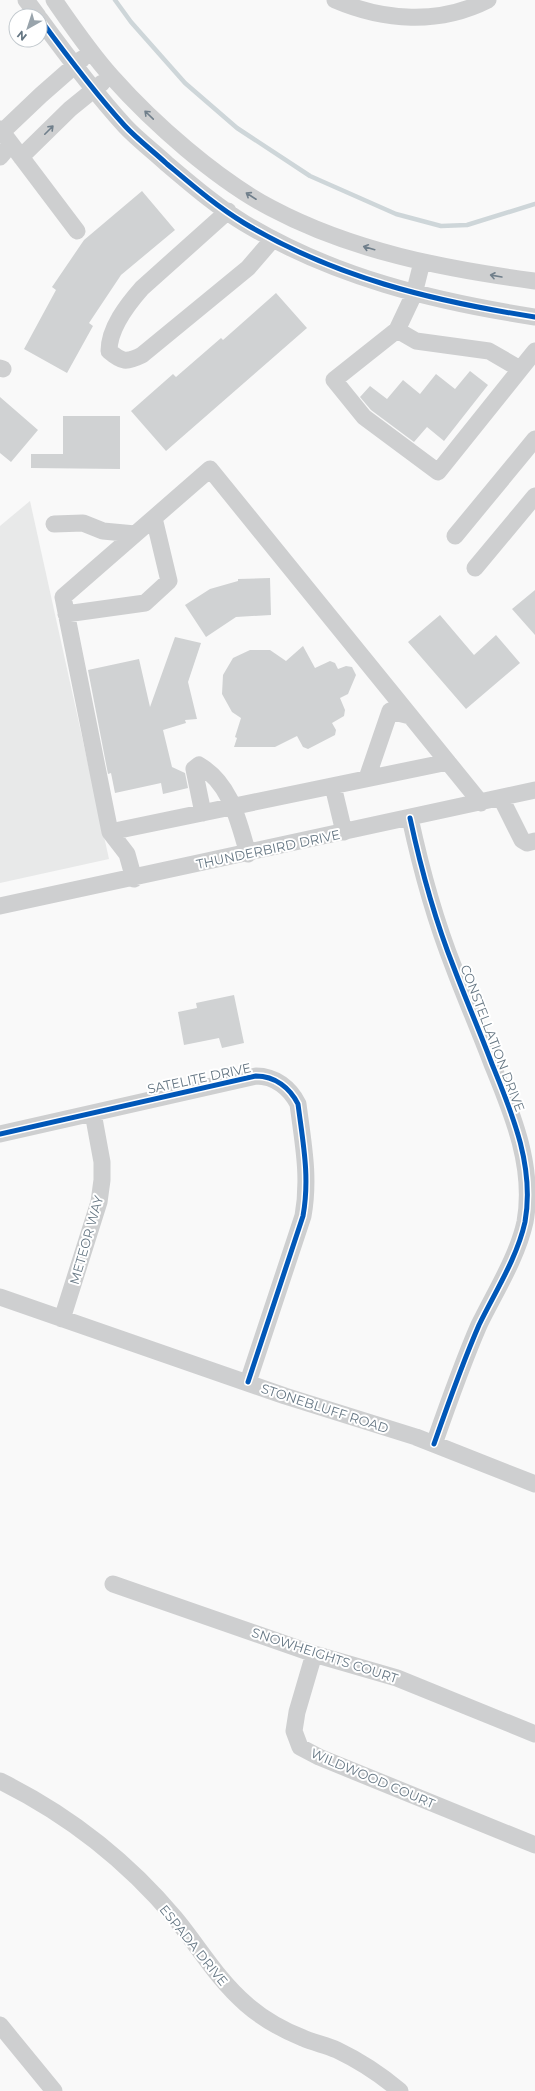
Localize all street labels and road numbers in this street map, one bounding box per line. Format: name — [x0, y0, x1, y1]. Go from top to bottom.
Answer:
street label: THUNDERBIRD DRIVE — [195, 826, 341, 872]
street label: CONSTELLATION DRIVE — [458, 962, 528, 1114]
street label: SATELITE DRIVE — [146, 1059, 252, 1097]
street label: METEOR WAY — [66, 1193, 107, 1286]
street label: STONEBLUFF ROAD — [259, 1380, 391, 1436]
street label: SNOWHEIGHTS COURT — [250, 1624, 401, 1686]
street label: WILDWOOD COURT — [309, 1745, 438, 1812]
street label: ESPADA DRIVE — [156, 1901, 232, 1989]

